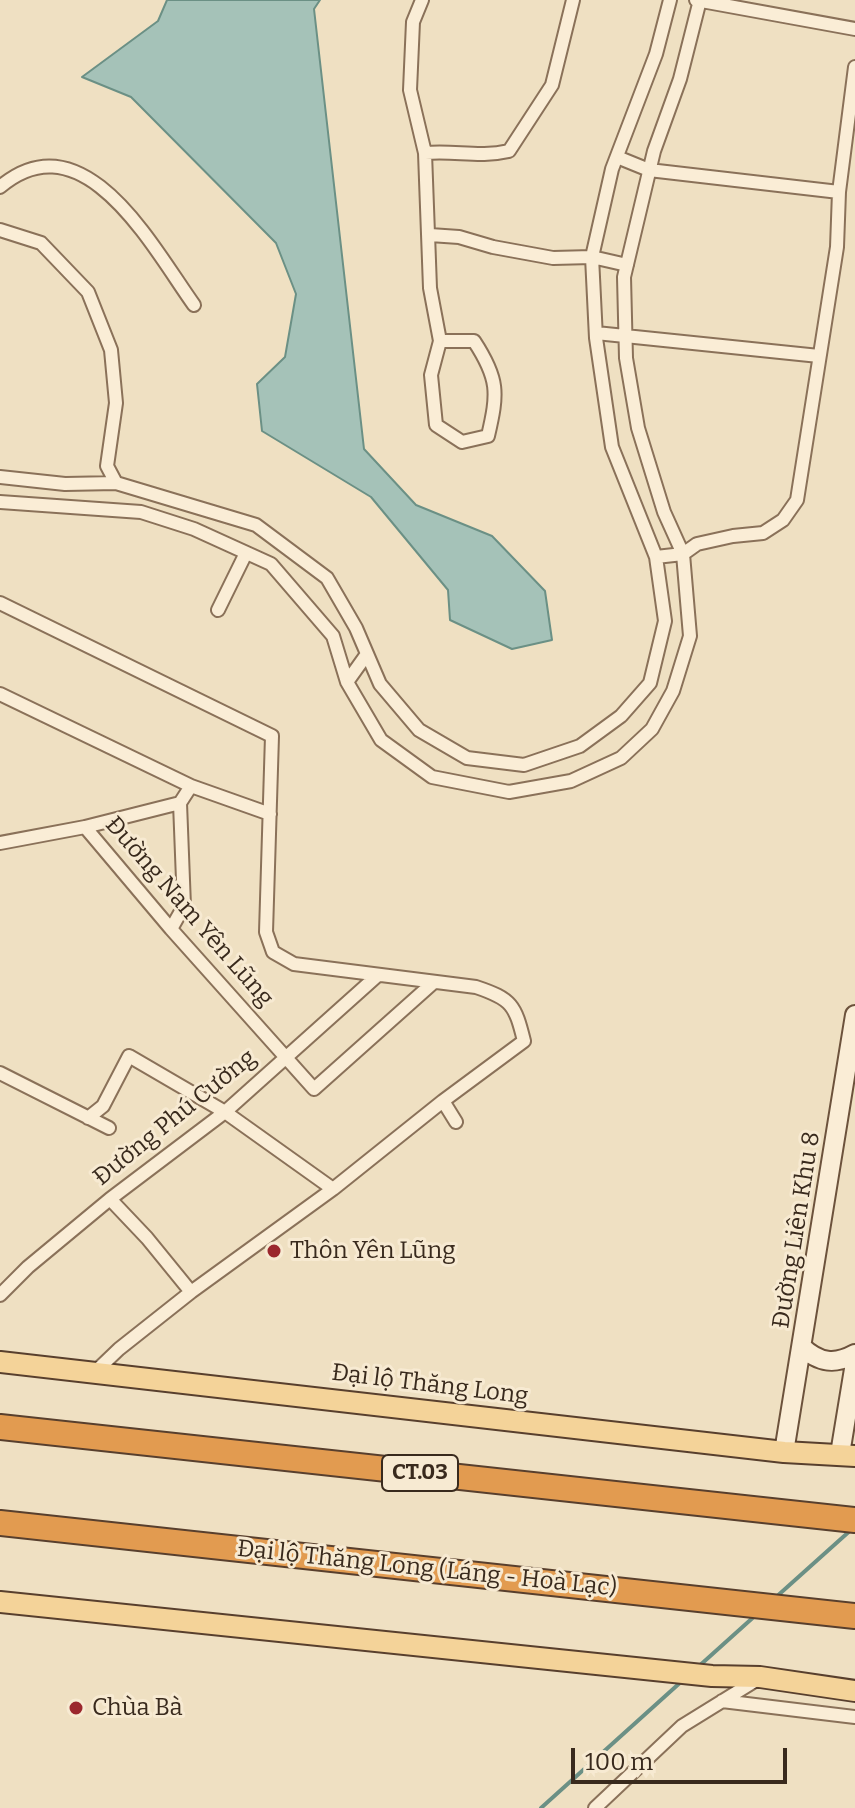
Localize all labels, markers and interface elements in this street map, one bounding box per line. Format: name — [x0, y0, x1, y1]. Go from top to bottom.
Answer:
street label: Đường Nam Yên Lũng — [99, 811, 279, 1013]
street label: Đường Phú Cường — [88, 1044, 262, 1192]
street label: Đường Liên Khu 8 — [767, 1130, 827, 1330]
place label: Thôn Yên Lũng — [290, 1237, 456, 1265]
marker: Thôn Yên Lũng — [265, 1242, 283, 1260]
street label: Đại lộ Thăng Long — [330, 1359, 530, 1411]
road number: CT.03 — [382, 1455, 458, 1491]
street label: Đại lộ Thăng Long (Láng - Hoà Lạc) — [236, 1535, 618, 1603]
place label: Chùa Bà — [92, 1694, 183, 1722]
marker: Chùa Bà — [67, 1699, 85, 1717]
scale bar — [575, 1732, 791, 1782]
text: 100 m — [585, 1748, 653, 1776]

